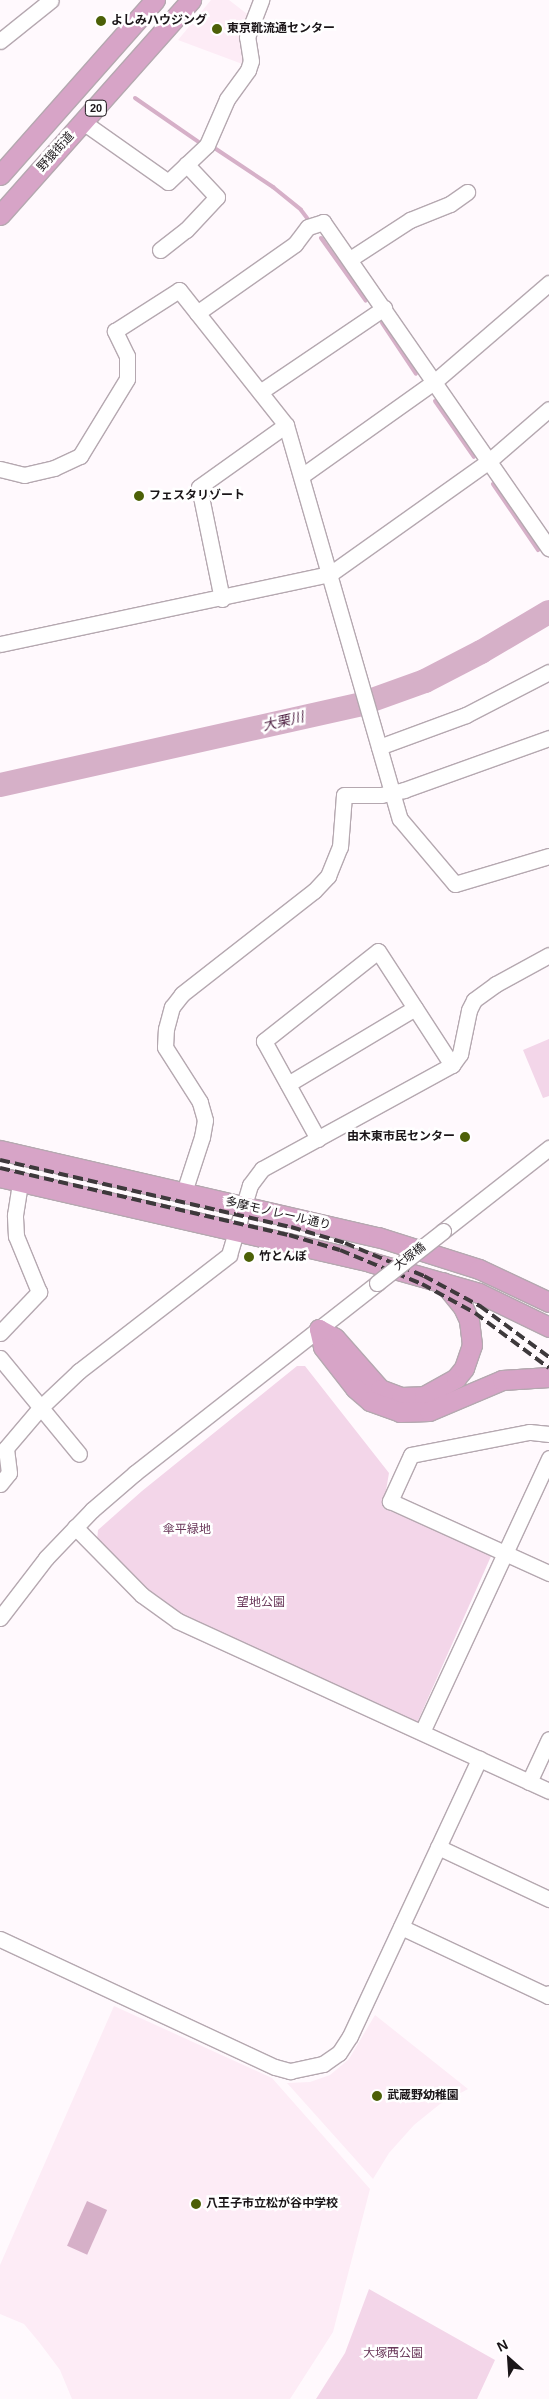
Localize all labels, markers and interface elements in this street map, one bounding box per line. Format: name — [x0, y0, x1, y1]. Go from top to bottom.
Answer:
place label: よしみハウジング — [111, 14, 207, 28]
marker: よしみハウジング — [95, 15, 107, 27]
place label: 東京靴流通センター — [227, 22, 335, 36]
marker: 東京靴流通センター — [211, 23, 223, 35]
road number: 20 — [85, 100, 107, 116]
street label: 野猿街道 — [35, 129, 77, 175]
place label: フェスタリゾート — [149, 489, 245, 503]
marker: フェスタリゾート — [133, 490, 145, 502]
water label: 大栗川 — [261, 708, 305, 734]
place label: 由木東市民センター — [347, 1130, 455, 1144]
marker: 由木東市民センター — [459, 1131, 471, 1143]
street label: 多摩モノレール通り — [224, 1195, 332, 1233]
street label: 大塚橋 — [391, 1240, 429, 1274]
place label: 竹とんぼ — [259, 1250, 307, 1264]
marker: 竹とんぼ — [243, 1251, 255, 1263]
park label: 傘平緑地 — [163, 1523, 211, 1537]
park label: 望地公園 — [237, 1596, 285, 1610]
place label: 武蔵野幼稚園 — [387, 2089, 459, 2103]
marker: 武蔵野幼稚園 — [371, 2090, 383, 2102]
place label: 八王子市立松が谷中学校 — [206, 2197, 338, 2211]
marker: 八王子市立松が谷中学校 — [190, 2198, 202, 2210]
north arrow — [484, 2334, 534, 2384]
text: N — [494, 2336, 510, 2355]
park label: 大塚西公園 — [363, 2347, 423, 2361]

